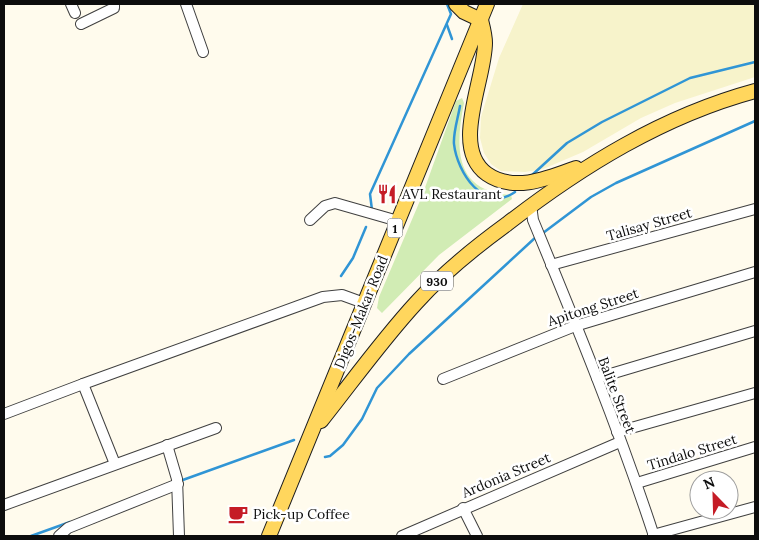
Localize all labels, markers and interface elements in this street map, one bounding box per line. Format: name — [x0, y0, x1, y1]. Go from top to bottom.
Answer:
restaurant icon: AVL Restaurant — [376, 183, 398, 205]
place label: AVL Restaurant — [401, 185, 502, 203]
street label: Talisay Street — [604, 203, 694, 245]
road number: 1 — [388, 218, 402, 238]
street label: Digos-Makar Road — [330, 253, 392, 371]
road number: 930 — [421, 272, 453, 290]
street label: Apitong Street — [544, 284, 641, 330]
street label: Balite Street — [594, 354, 640, 436]
street label: Tindalo Street — [645, 430, 739, 474]
street label: Ardonia Street — [458, 448, 553, 502]
north arrow — [689, 470, 739, 520]
text: N — [700, 473, 718, 493]
cafe icon: Pick-up Coffee — [227, 503, 249, 525]
place label: Pick-up Coffee — [253, 505, 350, 523]

